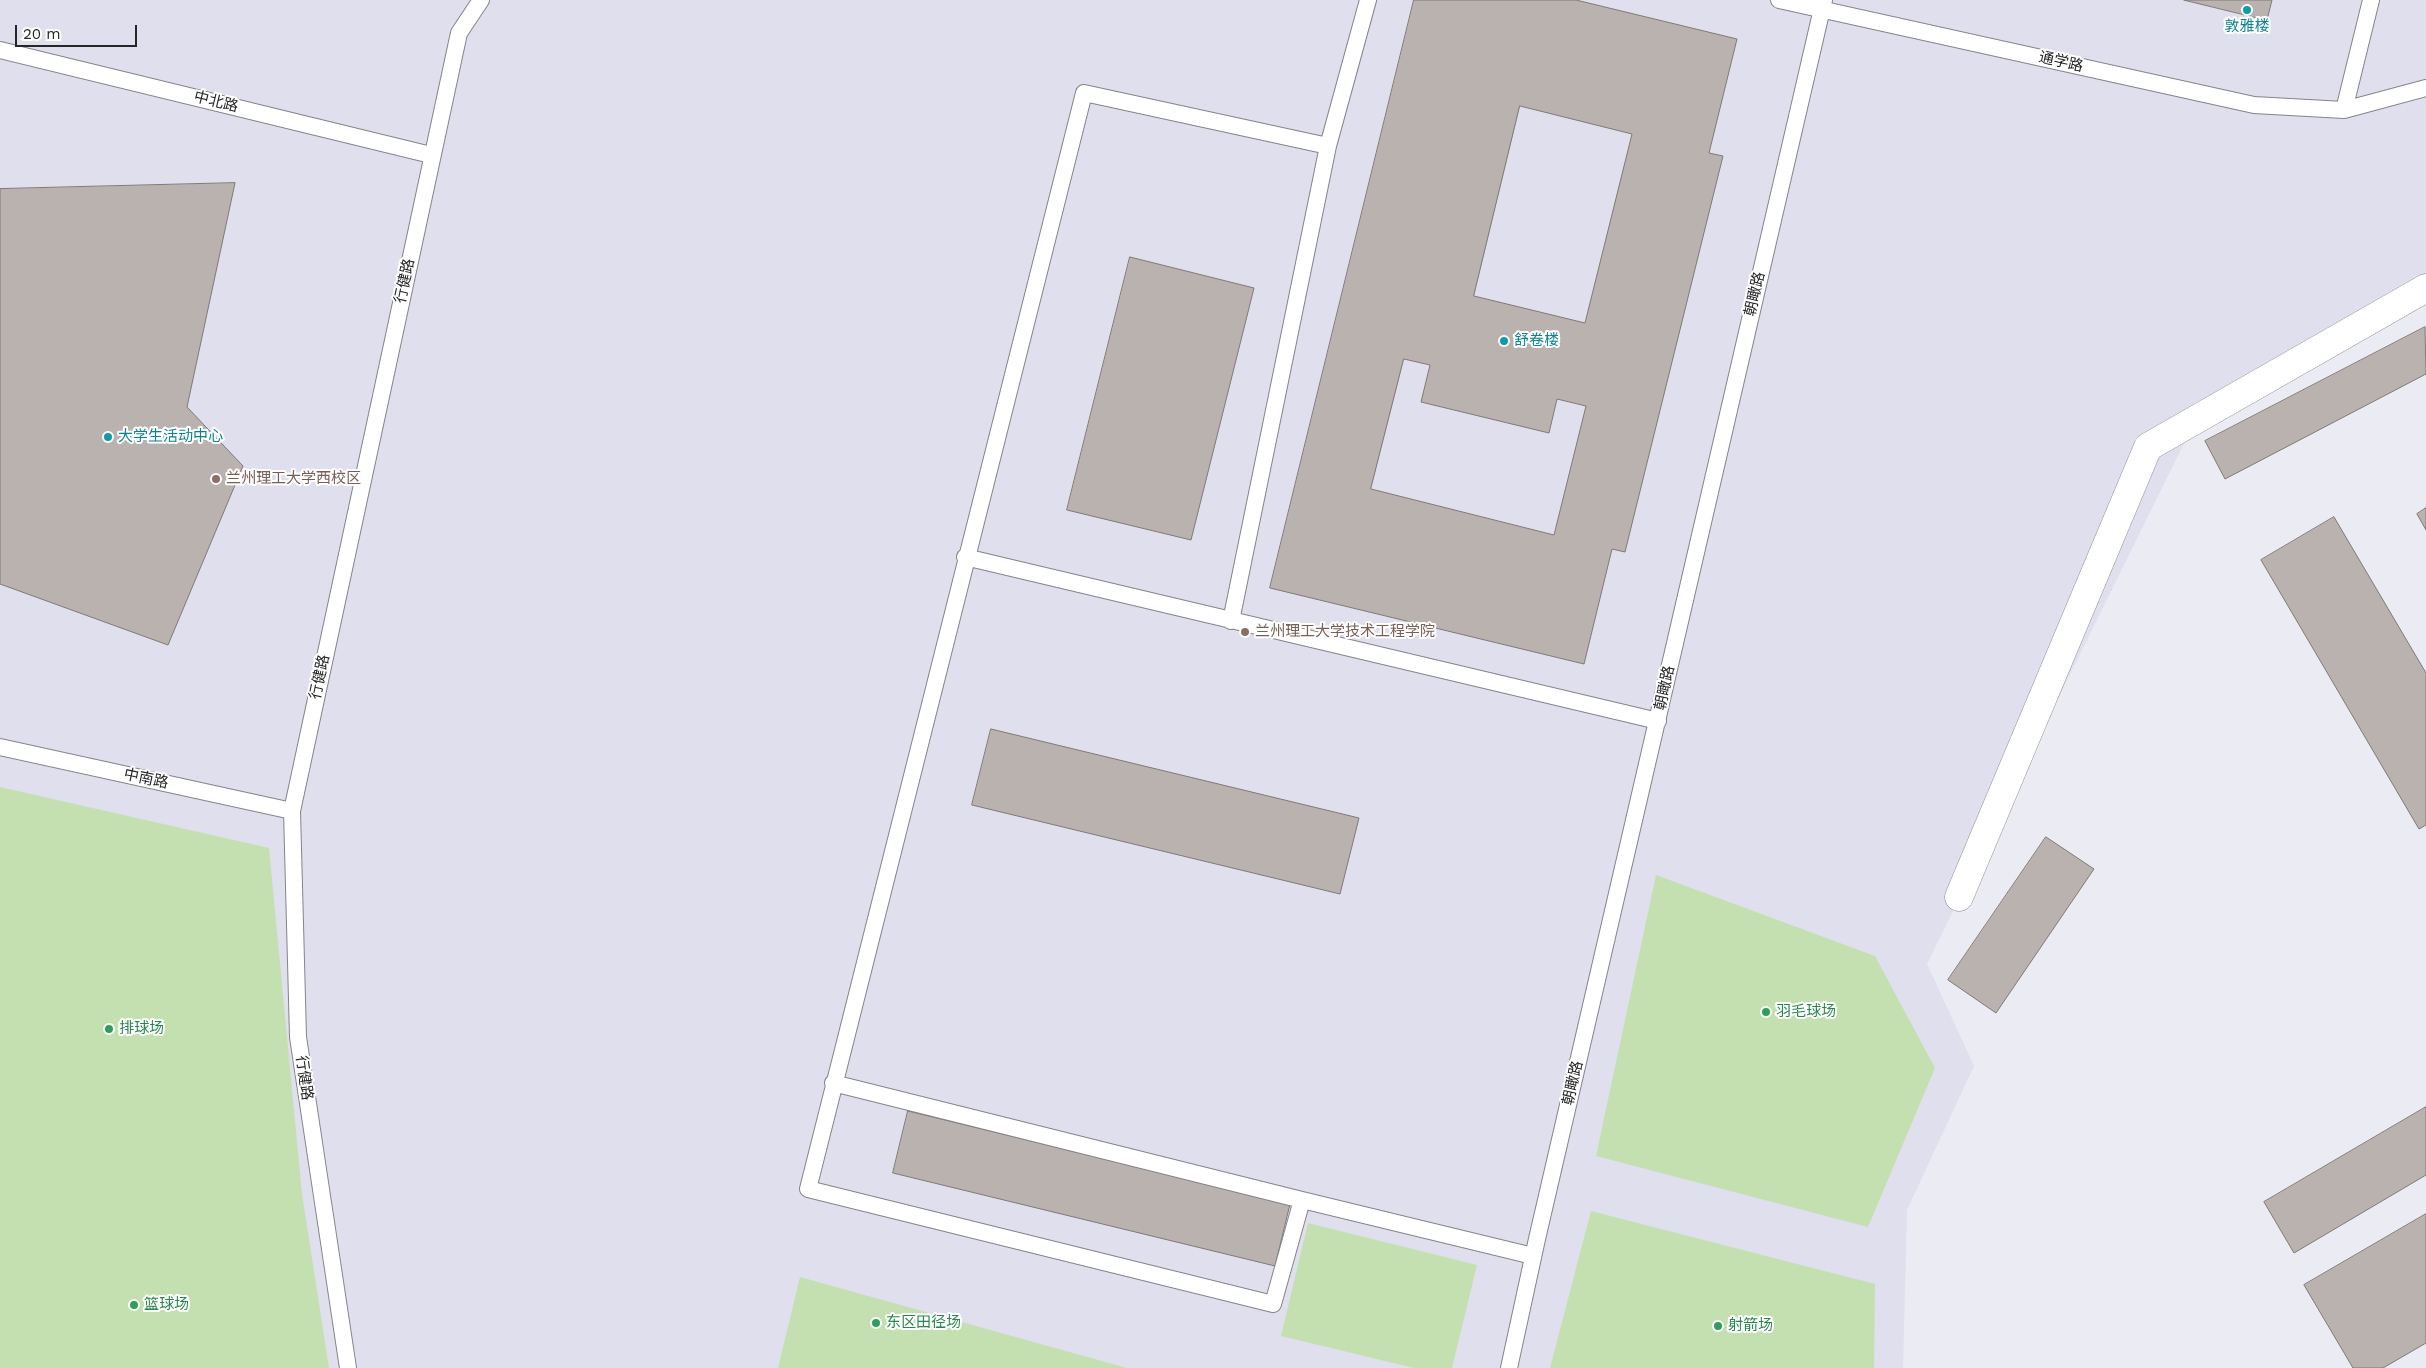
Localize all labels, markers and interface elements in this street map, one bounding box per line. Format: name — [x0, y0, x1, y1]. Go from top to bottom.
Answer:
marker: 敦雅楼 — [2241, 4, 2253, 16]
scale bar — [18, 15, 140, 47]
place label: 敦雅楼 — [2225, 18, 2269, 36]
text: 20 m — [23, 25, 61, 43]
street label: 通学路 — [2037, 48, 2085, 76]
street label: 中北路 — [192, 88, 240, 116]
street label: 行健路 — [392, 257, 418, 305]
street label: 朝瞰路 — [1741, 270, 1769, 318]
place label: 舒卷楼 — [1514, 332, 1559, 350]
marker: 舒卷楼 — [1498, 335, 1510, 347]
place label: 大学生活动中心 — [118, 428, 223, 446]
marker: 大学生活动中心 — [102, 431, 114, 443]
place label: 兰州理工大学西校区 — [226, 470, 361, 488]
marker: 兰州理工大学西校区 — [210, 473, 222, 485]
place label: 兰州理工大学技术工程学院 — [1255, 623, 1435, 641]
marker: 兰州理工大学技术工程学院 — [1239, 626, 1251, 638]
street label: 行健路 — [307, 653, 333, 701]
street label: 朝瞰路 — [1652, 664, 1678, 712]
street label: 中南路 — [122, 766, 170, 792]
place label: 羽毛球场 — [1776, 1003, 1836, 1021]
marker: 羽毛球场 — [1760, 1006, 1772, 1018]
place label: 排球场 — [119, 1020, 164, 1038]
marker: 排球场 — [103, 1023, 115, 1035]
street label: 行健路 — [292, 1054, 316, 1102]
street label: 朝瞰路 — [1559, 1059, 1587, 1107]
place label: 篮球场 — [144, 1296, 189, 1314]
marker: 篮球场 — [128, 1299, 140, 1311]
place label: 东区田径场 — [886, 1314, 961, 1332]
marker: 东区田径场 — [870, 1317, 882, 1329]
place label: 射箭场 — [1728, 1317, 1773, 1335]
marker: 射箭场 — [1712, 1320, 1724, 1332]

